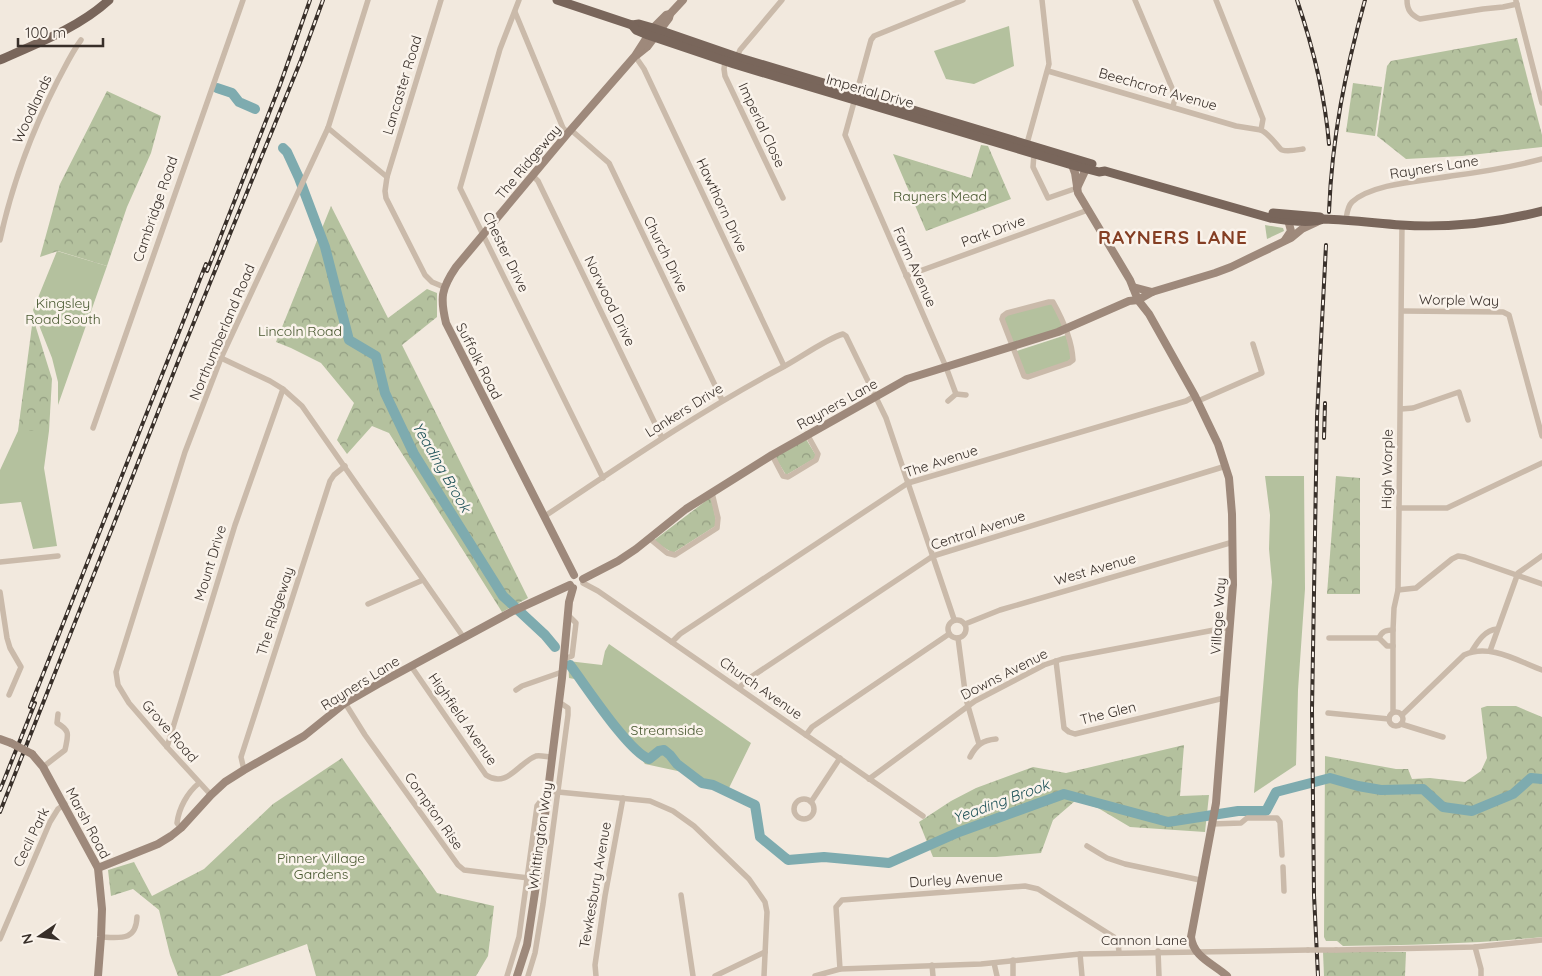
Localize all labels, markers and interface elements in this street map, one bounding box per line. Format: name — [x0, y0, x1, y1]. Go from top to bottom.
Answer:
scale bar — [18, 15, 102, 47]
text: 100 m — [25, 23, 66, 42]
street label: Lancaster Road — [378, 33, 426, 137]
street label: Beechcroft Avenue — [1097, 63, 1219, 115]
street label: Imperial Drive — [824, 70, 916, 112]
street label: Woodlands — [8, 72, 56, 146]
street label: Imperial Close — [734, 80, 790, 170]
street label: The Ridgeway — [491, 121, 565, 203]
street label: Rayners Lane — [1388, 151, 1480, 183]
street label: Cambridge Road — [128, 154, 182, 264]
street label: Hawthorn Drive — [692, 155, 752, 255]
park label: Rayners Mead — [893, 187, 987, 205]
street label: Chester Drive — [479, 209, 533, 295]
street label: Park Drive — [958, 211, 1028, 251]
street label: Church Drive — [640, 213, 692, 295]
street label: Farm Avenue — [889, 224, 941, 310]
district label: RAYNERS LANE — [1098, 225, 1248, 249]
street label: Norwood Drive — [580, 253, 640, 349]
street label: Northumberland Road — [185, 261, 259, 403]
street label: Worple Way — [1419, 290, 1499, 310]
park label: Kingsley Road South — [25, 294, 101, 328]
street label: Suffolk Road — [452, 320, 506, 402]
park label: Lincoln Road — [258, 322, 342, 340]
street label: Rayners Lane — [793, 374, 881, 434]
street label: Lankers Drive — [642, 379, 726, 441]
water label: Yeading Brook — [408, 418, 477, 517]
street label: High Worple — [1377, 429, 1397, 509]
street label: The Avenue — [902, 441, 980, 481]
street label: Central Avenue — [928, 506, 1028, 554]
street label: Mount Drive — [190, 523, 230, 603]
street label: West Avenue — [1052, 549, 1138, 589]
street label: The Ridgeway — [252, 564, 298, 658]
street label: Village Way — [1206, 577, 1230, 655]
street label: Downs Avenue — [957, 644, 1051, 704]
street label: Rayners Lane — [317, 652, 403, 714]
street label: Church Avenue — [716, 653, 806, 723]
street label: Highfield Avenue — [424, 669, 502, 769]
street label: Grove Road — [138, 696, 202, 766]
street label: The Glen — [1078, 697, 1138, 729]
park label: Streamside — [631, 721, 704, 739]
street label: Compton Rise — [401, 769, 467, 853]
water label: Yeading Brook — [950, 774, 1054, 827]
street label: Whittington Way — [524, 781, 556, 891]
street label: Marsh Road — [62, 784, 114, 862]
street label: Cecil Park — [9, 804, 53, 870]
street label: Tewkesbury Avenue — [575, 820, 615, 950]
park label: Pinner Village Gardens — [277, 849, 365, 883]
street label: Durley Avenue — [908, 867, 1004, 891]
north arrow — [15, 911, 65, 961]
street label: Cannon Lane — [1101, 931, 1187, 949]
text: N — [17, 932, 37, 946]

